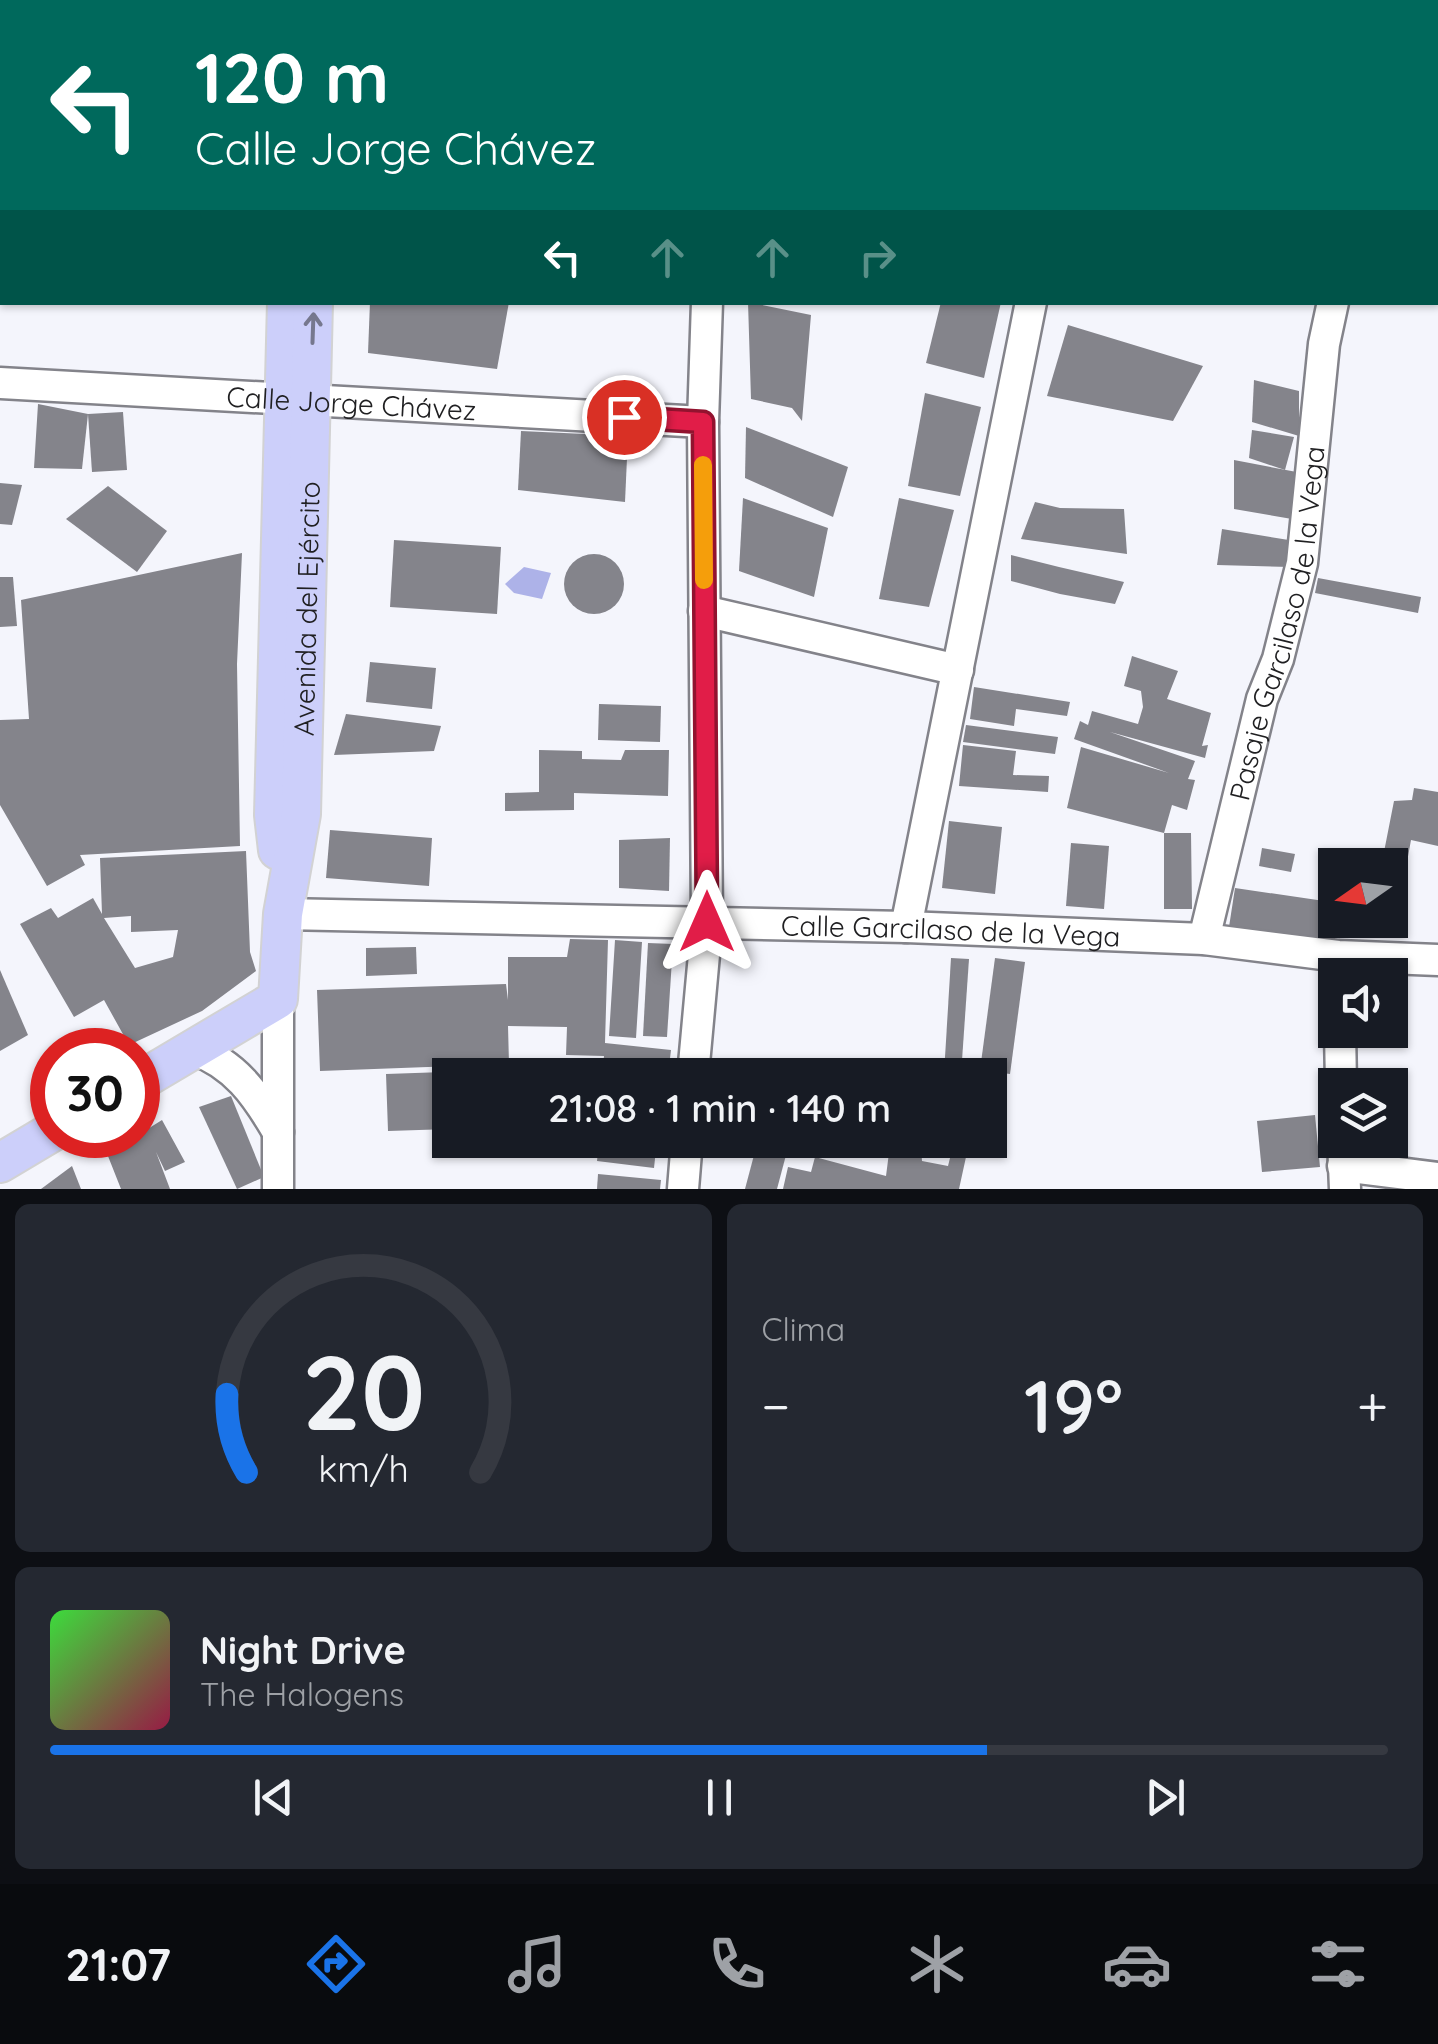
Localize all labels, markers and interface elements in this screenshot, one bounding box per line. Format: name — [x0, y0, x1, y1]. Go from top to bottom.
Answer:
text: 120 m — [195, 33, 389, 121]
icon: left — [30, 40, 160, 170]
text: Calle Jorge Chávez — [195, 120, 596, 176]
icon: left — [535, 230, 590, 285]
icon: ahead — [640, 230, 695, 285]
icon: ahead — [745, 230, 800, 285]
icon: right — [850, 230, 905, 285]
one-way arrow — [303, 313, 322, 345]
pin — [582, 375, 667, 460]
street label: Calle Jorge Chávez — [226, 378, 477, 427]
icon: arrive — [597, 390, 652, 445]
street label: Pasaje Garcilaso de la Vega — [1221, 444, 1331, 804]
street label: Avenida del Ejército — [285, 481, 326, 736]
north arrow — [1318, 848, 1408, 938]
map controls — [1318, 848, 1408, 1158]
position arrow — [655, 870, 759, 974]
street label: Calle Garcilaso de la Vega — [781, 907, 1121, 953]
button: sound — [1318, 958, 1408, 1048]
speed limit sign: 30 — [30, 1028, 160, 1158]
button: layers — [1318, 1068, 1408, 1158]
text: 21:08 · 1 min · 140 m — [548, 1084, 891, 1132]
text: Clima — [762, 1309, 845, 1349]
text: 20 — [302, 1326, 425, 1456]
text: 19° — [1024, 1358, 1123, 1452]
text: − — [762, 1371, 790, 1440]
text: + — [1357, 1371, 1388, 1440]
text: km/h — [318, 1446, 409, 1491]
text: Night Drive — [200, 1626, 406, 1674]
text: The Halogens — [200, 1674, 404, 1714]
icon: previous — [246, 1770, 301, 1825]
icon: pause — [692, 1770, 747, 1825]
icon: next — [1138, 1770, 1193, 1825]
icon: directions — [301, 1929, 371, 1999]
icon: music — [502, 1929, 572, 1999]
icon: phone — [702, 1929, 772, 1999]
icon: climate — [902, 1929, 972, 1999]
icon: car — [1102, 1929, 1172, 1999]
icon: filters — [1303, 1929, 1373, 1999]
text: 21:07 — [65, 1936, 171, 1992]

